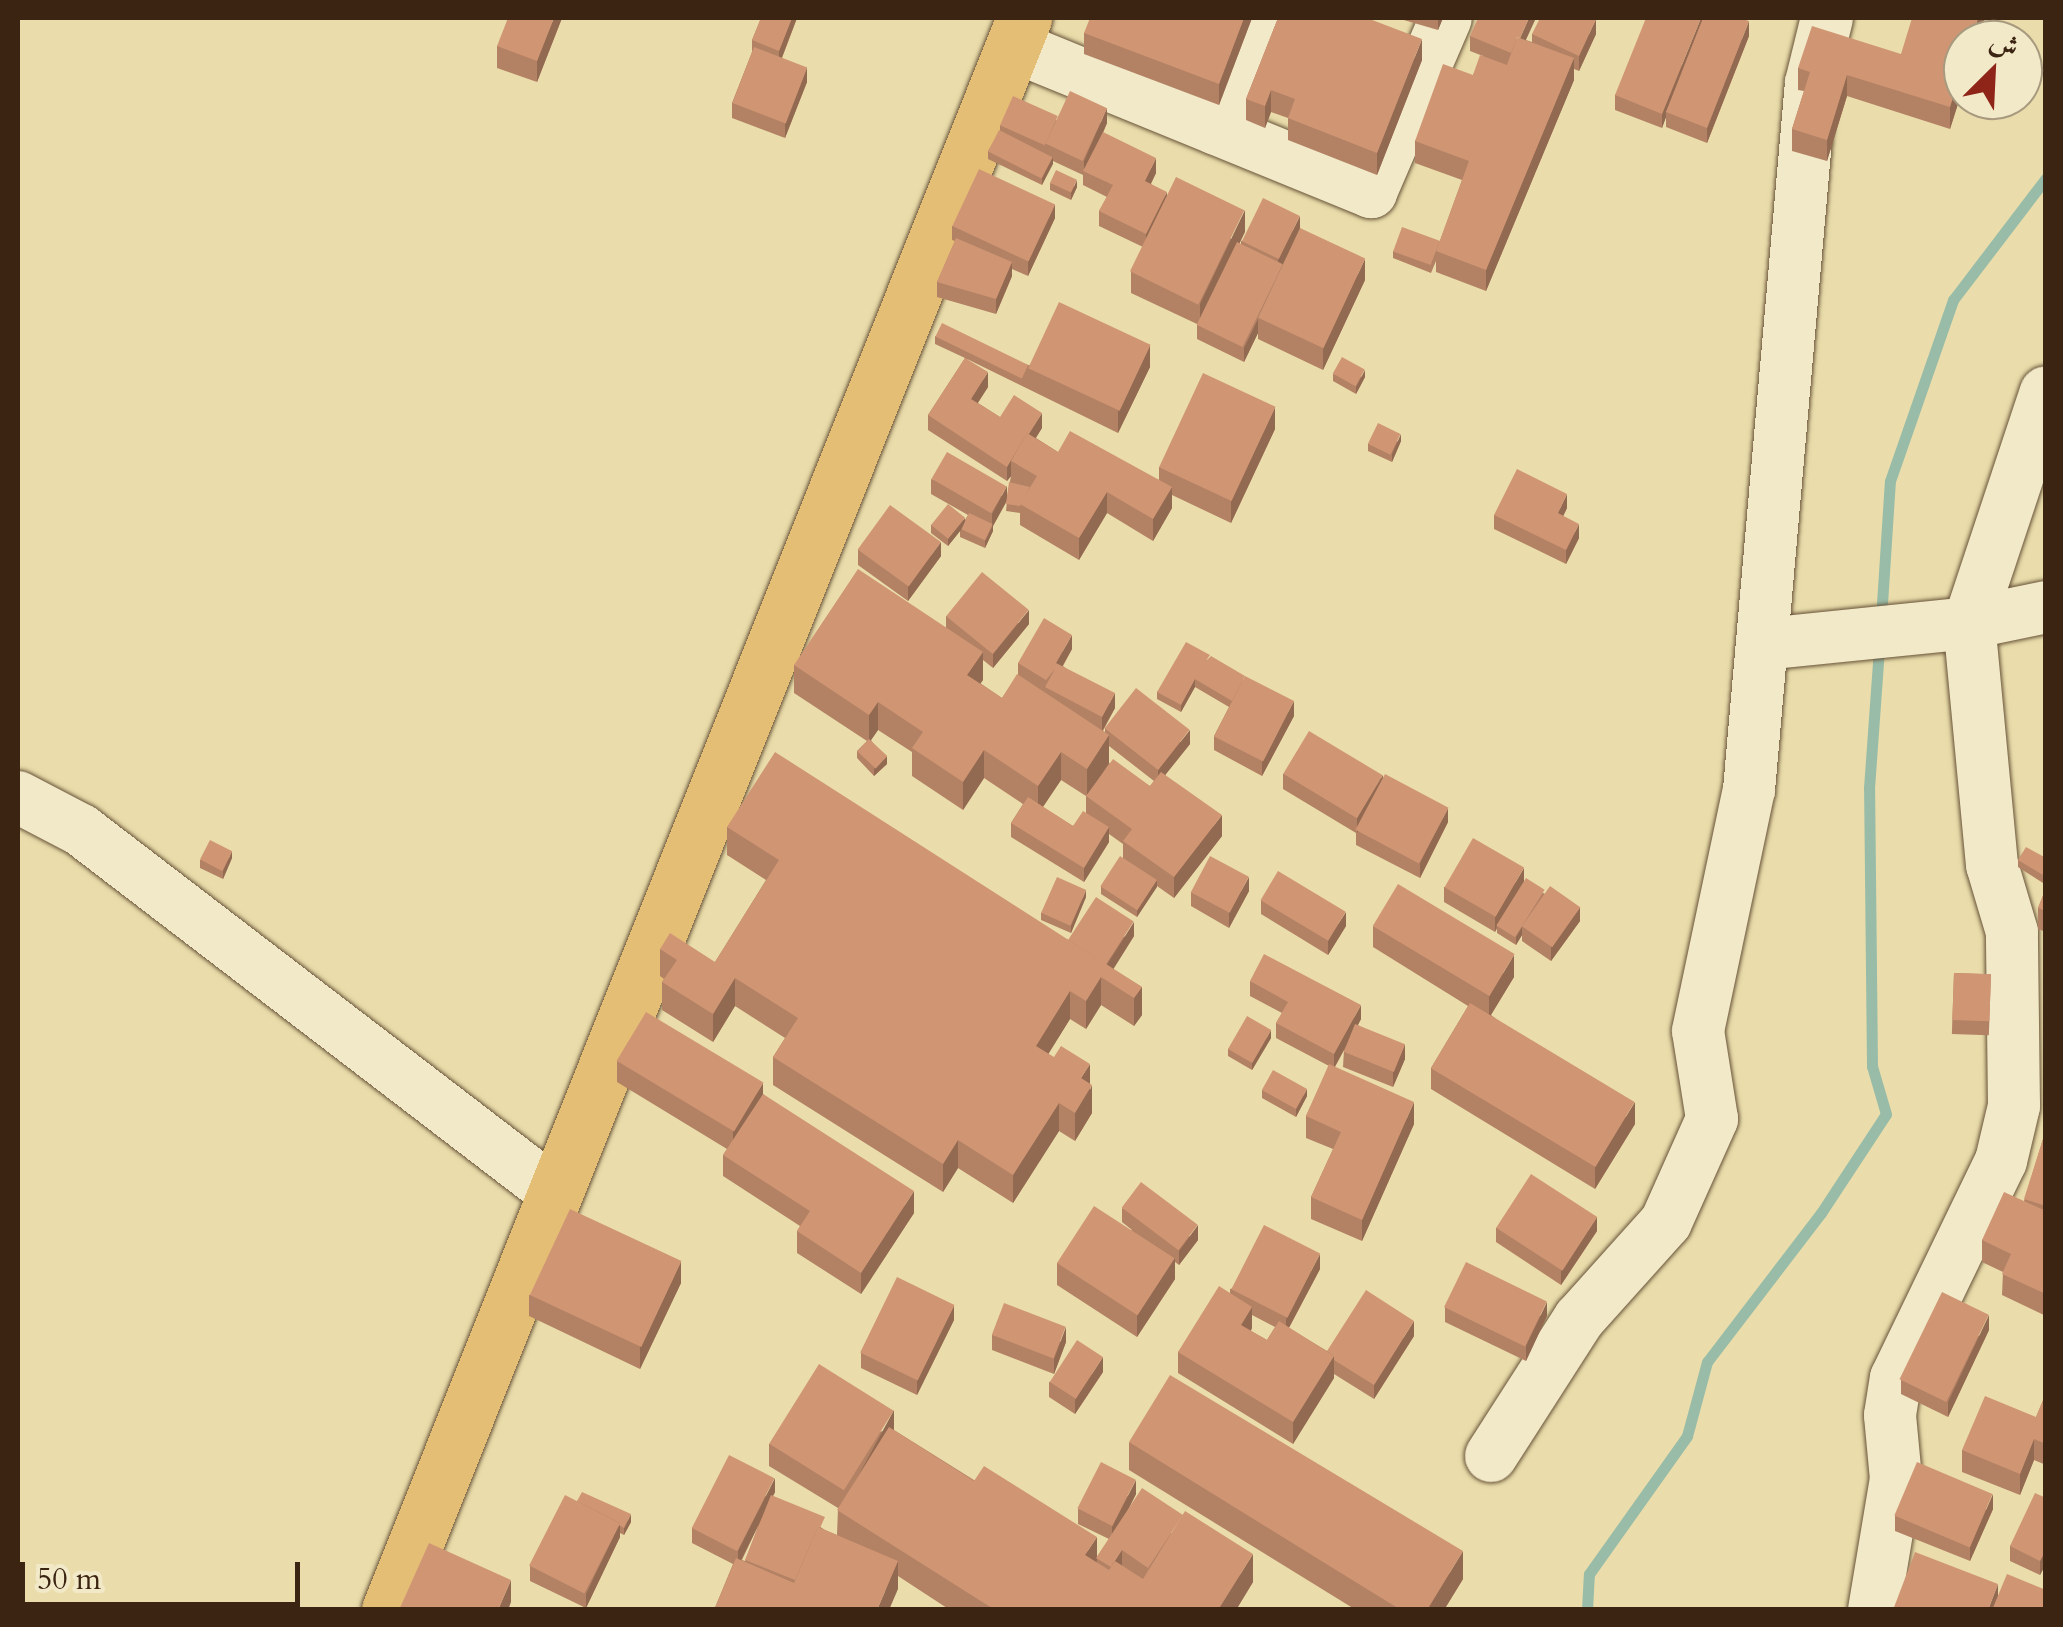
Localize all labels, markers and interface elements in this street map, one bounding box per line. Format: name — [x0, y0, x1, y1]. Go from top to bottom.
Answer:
north arrow — [1943, 20, 2043, 120]
text: ش — [1984, 21, 2025, 67]
scale bar — [25, 1542, 305, 1604]
text: 50 m — [37, 1559, 101, 1600]

